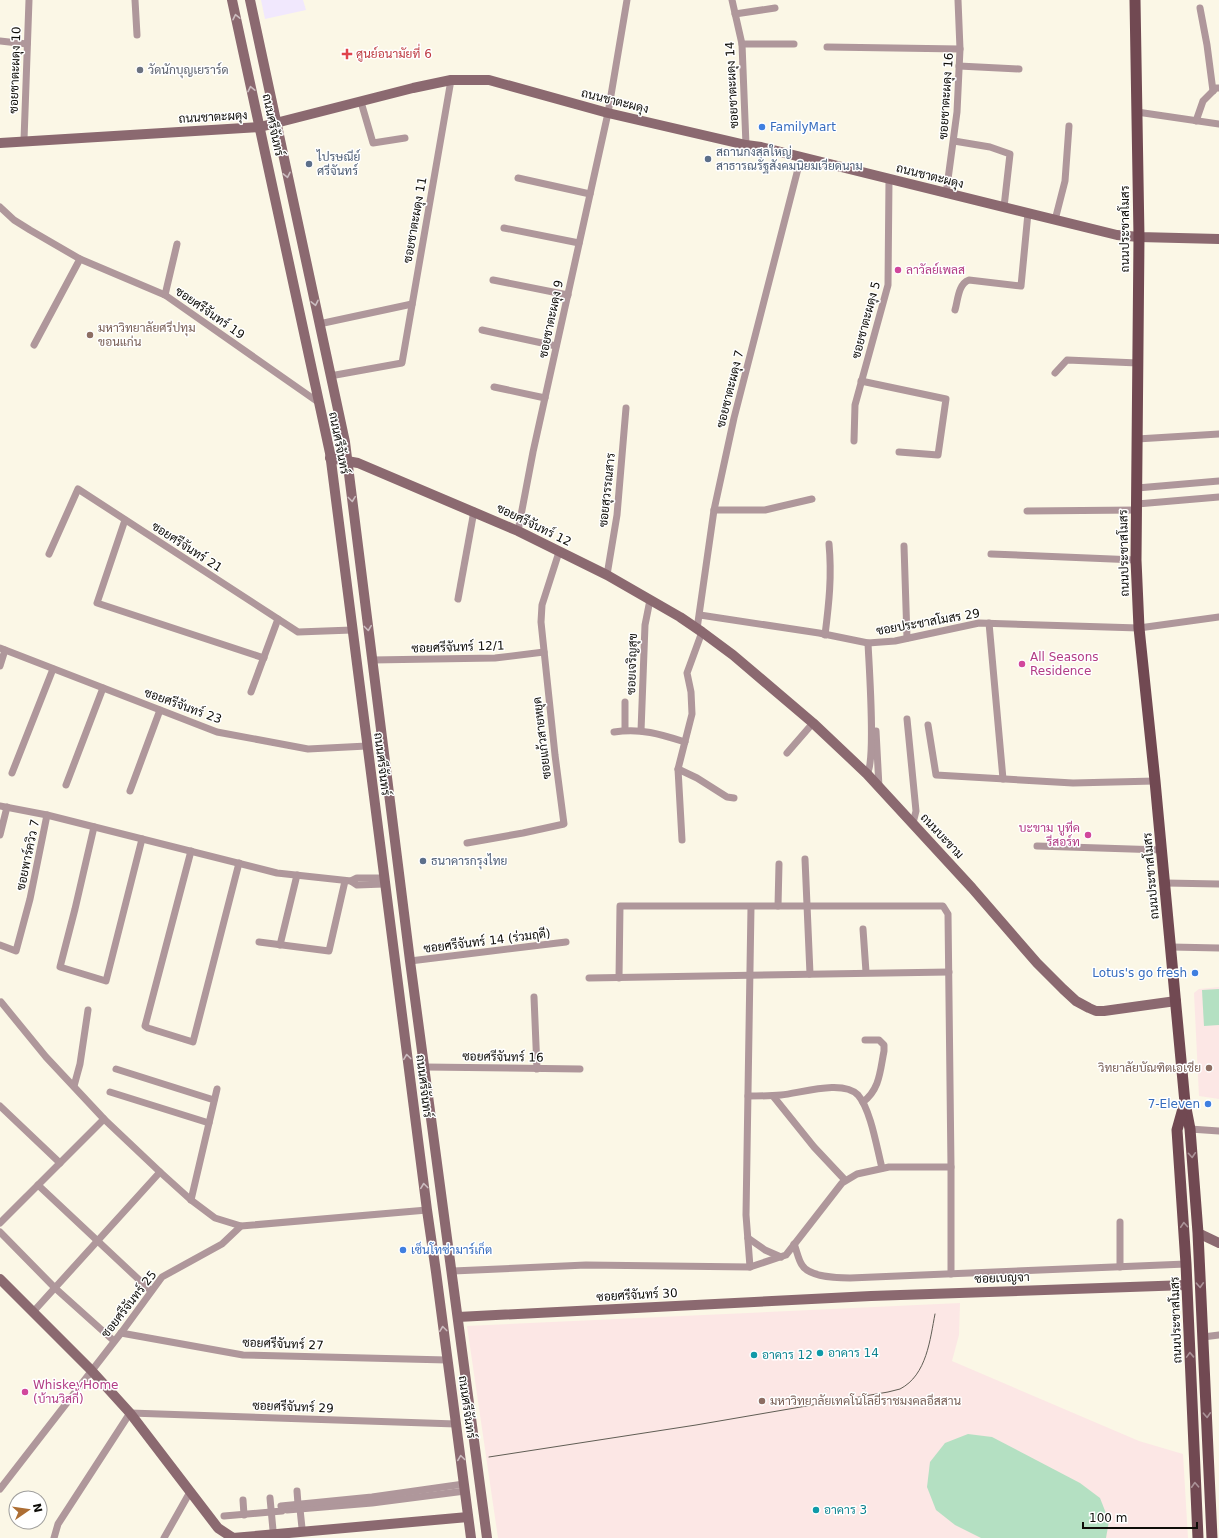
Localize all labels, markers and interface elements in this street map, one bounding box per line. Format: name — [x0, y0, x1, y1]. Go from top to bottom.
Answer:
one-way arrow — [233, 14, 241, 20]
street label: ซอยชาตะผดุง 10 — [6, 26, 26, 114]
street label: ซอยชาตะผดุง 14 — [723, 41, 743, 129]
place label: ศูนย์อนามัยที่ 6 — [356, 43, 432, 62]
marker: ศูนย์อนามัยที่ 6 — [341, 48, 353, 60]
street label: ซอยชาตะผดุง 16 — [936, 52, 958, 140]
place label: วัดนักบุญเยราร์ด — [148, 62, 229, 79]
marker: วัดนักบุญเยราร์ด — [135, 65, 145, 75]
one-way arrow — [248, 86, 256, 92]
street label: ถนนชาตะผดุง — [579, 86, 650, 118]
street label: ถนนศรีจันทร์ — [260, 92, 287, 158]
street label: ถนนชาตะผดุง — [178, 108, 248, 128]
place label: FamilyMart — [770, 120, 836, 134]
marker: FamilyMart — [757, 122, 767, 132]
place label: สถานกงสุลใหญ่ สาธารณรัฐสังคมนิยมเวียดนาม — [716, 144, 863, 174]
place label: ไปรษณีย์ ศรีจันทร์ — [316, 149, 360, 178]
marker: สถานกงสุลใหญ่ สาธารณรัฐสังคมนิยมเวียดนาม — [703, 154, 713, 164]
marker: ไปรษณีย์ ศรีจันทร์ — [304, 159, 314, 169]
street label: ถนนชาตะผดุง — [894, 161, 965, 193]
one-way arrow — [283, 172, 291, 179]
street label: ซอยชาตะผดุง 11 — [401, 176, 431, 264]
street label: ถนนประชาสโมสร — [1117, 185, 1132, 273]
place label: ลาวัลย์เพลส — [906, 262, 965, 277]
marker: ลาวัลย์เพลส — [893, 265, 903, 275]
street label: ซอยชาตะผดุง 9 — [536, 279, 568, 360]
street label: ซอยชาตะผดุง 5 — [849, 280, 885, 361]
street label: ซอยศรีจันทร์ 19 — [173, 283, 248, 342]
one-way arrow — [310, 299, 318, 306]
place label: มหาวิทยาลัยศรีปทุม ขอนแก่น — [98, 320, 196, 349]
marker: มหาวิทยาลัยศรีปทุม ขอนแก่น — [85, 330, 95, 340]
street label: ซอยชาตะผดุง 7 — [714, 349, 748, 430]
street label: ถนนศรีจันทร์ — [326, 410, 353, 476]
street label: ซอยสุวรรณสาร — [596, 452, 620, 528]
one-way arrow — [347, 496, 356, 502]
street label: ซอยศรีจันทร์ 12 — [494, 500, 574, 549]
street label: ถนนประชาสโมสร — [1115, 509, 1132, 597]
street label: ซอยศรีจันทร์ 21 — [149, 518, 226, 575]
street label: ซอยประชาสโมสร 29 — [875, 605, 981, 638]
one-way arrow — [363, 625, 372, 631]
street label: ซอยเจริญสุข — [624, 633, 642, 695]
street label: ซอยศรีจันทร์ 12/1 — [411, 637, 505, 656]
place label: All Seasons Residence — [1030, 650, 1099, 678]
marker: All Seasons Residence — [1017, 659, 1027, 669]
street label: ซอยศรีจันทร์ 23 — [142, 685, 224, 727]
street label: ซอยแก้วสายหยุด — [530, 696, 556, 780]
street label: ถนนศรีจันทร์ — [371, 732, 394, 796]
street label: ถนนบะขาม — [918, 810, 966, 862]
street label: ซอยพาร์ควิว 7 — [13, 818, 42, 892]
place label: บะขาม บูทีค รีสอร์ท — [1019, 820, 1080, 849]
marker: บะขาม บูทีค รีสอร์ท — [1083, 830, 1093, 840]
street label: ถนนประชาสโมสร — [1139, 832, 1162, 920]
place label: ธนาคารกรุงไทย — [431, 853, 507, 870]
marker: ธนาคารกรุงไทย — [418, 856, 428, 866]
street label: ซอยศรีจันทร์ 14 (ร่วมฤดี) — [423, 925, 551, 956]
place label: Lotus's go fresh — [1092, 966, 1187, 980]
marker: Lotus's go fresh — [1190, 968, 1200, 978]
street label: ซอยศรีจันทร์ 16 — [462, 1048, 544, 1065]
one-way arrow — [403, 1054, 412, 1060]
street label: ถนนศรีจันทร์ — [413, 1054, 436, 1118]
place label: วิทยาลัยบัณฑิตเอเชีย — [1097, 1060, 1201, 1075]
marker: วิทยาลัยบัณฑิตเอเชีย — [1204, 1063, 1214, 1073]
place label: 7-Eleven — [1148, 1097, 1200, 1111]
marker: 7-Eleven — [1203, 1099, 1213, 1109]
one-way arrow — [1188, 1152, 1197, 1158]
one-way arrow — [419, 1183, 428, 1189]
one-way arrow — [1179, 1222, 1188, 1228]
place label: เซ็นโทซ่ามาร์เก็ต — [411, 1241, 492, 1257]
marker: เซ็นโทซ่ามาร์เก็ต — [398, 1245, 408, 1255]
street label: ซอยศรีจันทร์ 25 — [98, 1267, 160, 1340]
street label: ซอยเบญจา — [974, 1270, 1030, 1286]
street label: ถนนประชาสโมสร — [1166, 1276, 1185, 1364]
one-way arrow — [1196, 1282, 1205, 1288]
street label: ซอยศรีจันทร์ 30 — [596, 1285, 678, 1304]
one-way arrow — [439, 1326, 448, 1332]
street label: ซอยศรีจันทร์ 27 — [242, 1335, 324, 1352]
place label: อาคาร 14 — [828, 1346, 879, 1360]
place label: อาคาร 12 — [762, 1348, 813, 1362]
marker: อาคาร 14 — [815, 1348, 825, 1358]
marker: อาคาร 12 — [749, 1350, 759, 1360]
one-way arrow — [1186, 1352, 1194, 1358]
street label: ถนนศรีจันทร์ — [456, 1375, 479, 1440]
place label: WhiskeyHome (บ้านวิสกี้) — [33, 1378, 119, 1406]
marker: WhiskeyHome (บ้านวิสกี้) — [20, 1387, 30, 1397]
place label: มหาวิทยาลัยเทคโนโลยีราชมงคลอีสสาน — [770, 1393, 961, 1408]
marker: มหาวิทยาลัยเทคโนโลยีราชมงคลอีสสาน — [757, 1396, 767, 1406]
street label: ซอยศรีจันทร์ 29 — [252, 1398, 334, 1415]
one-way arrow — [1202, 1412, 1211, 1418]
one-way arrow — [456, 1455, 465, 1461]
one-way arrow — [1191, 1482, 1200, 1488]
north arrow — [8, 1490, 48, 1530]
text: N — [30, 1502, 45, 1514]
place label: อาคาร 3 — [824, 1503, 867, 1517]
scale bar — [1083, 1504, 1197, 1530]
marker: อาคาร 3 — [811, 1505, 821, 1515]
text: 100 m — [1089, 1511, 1127, 1525]

